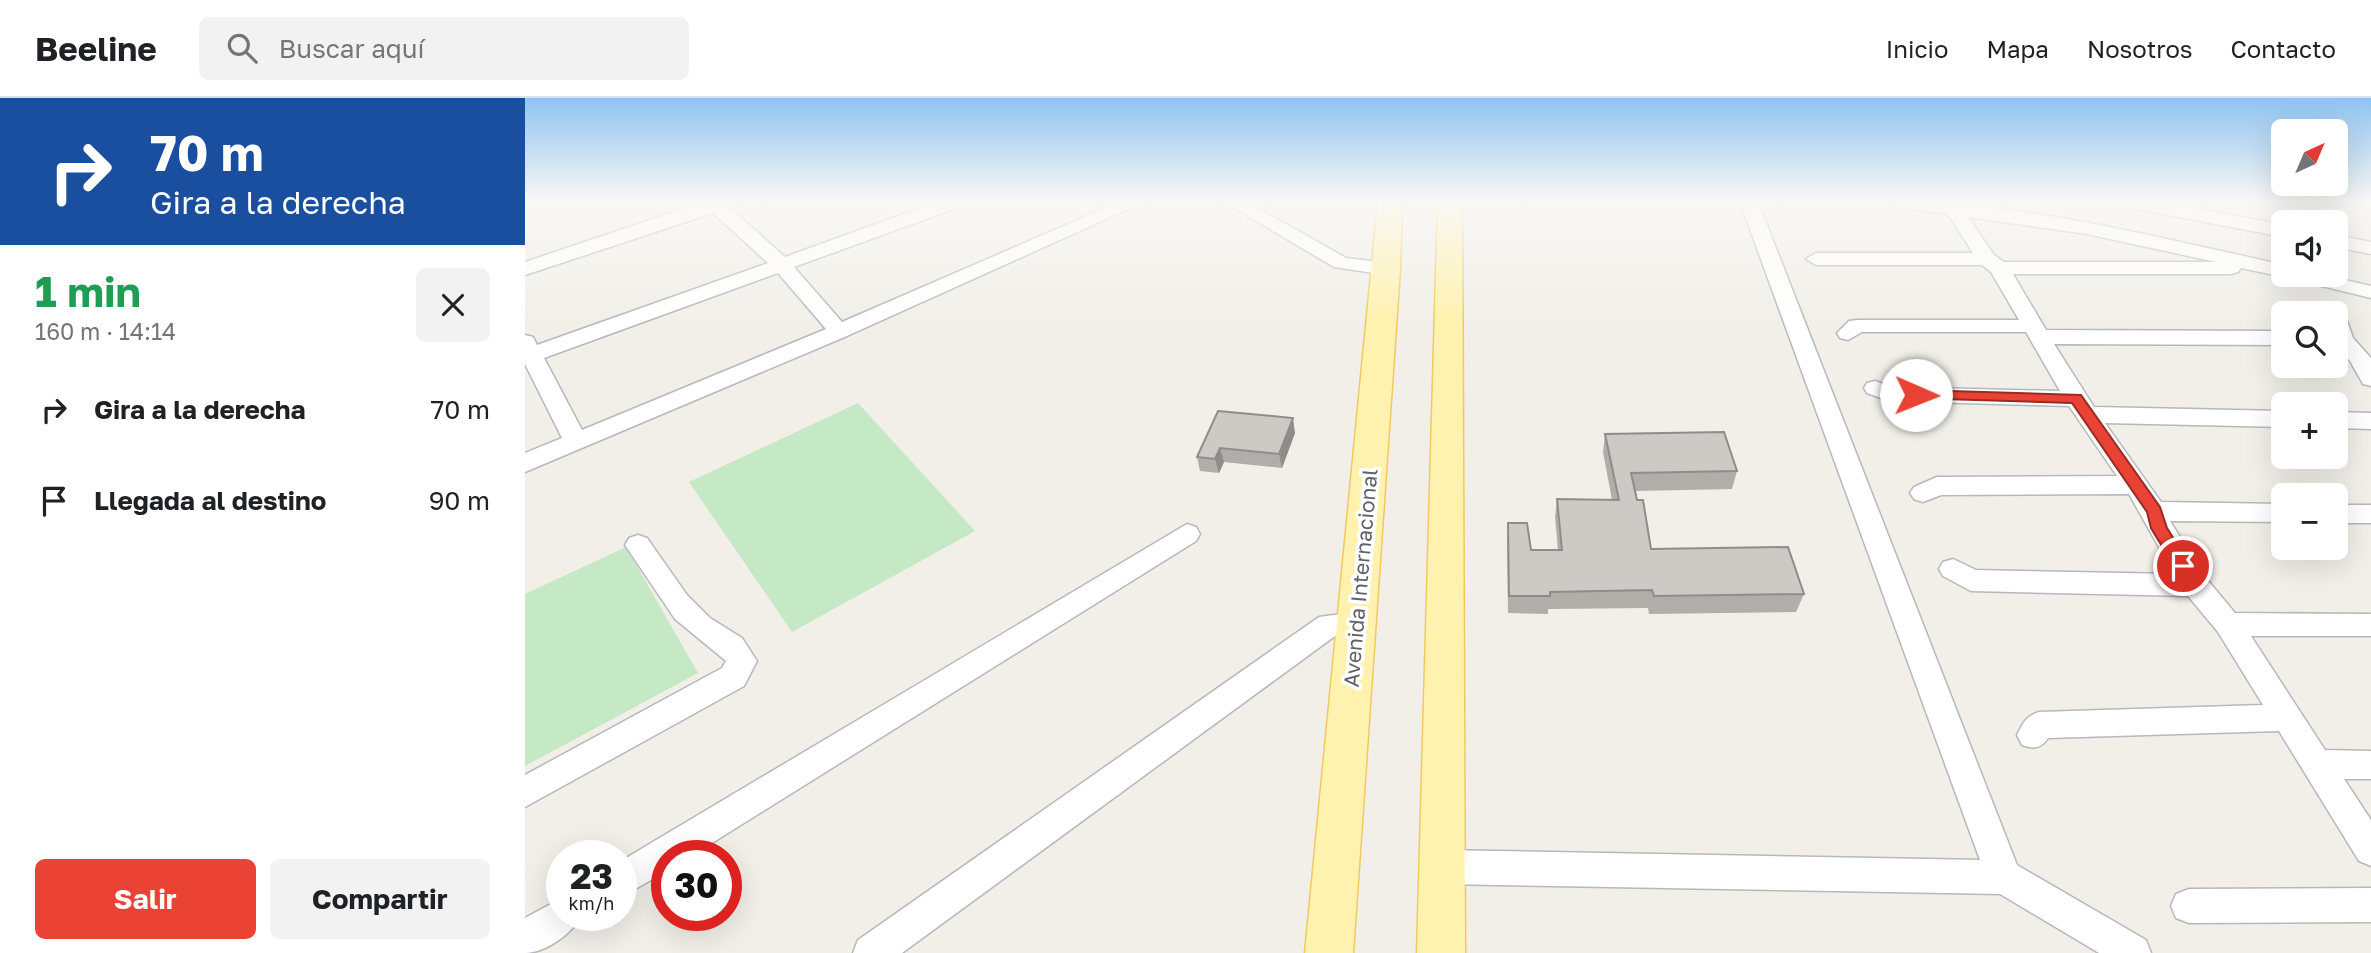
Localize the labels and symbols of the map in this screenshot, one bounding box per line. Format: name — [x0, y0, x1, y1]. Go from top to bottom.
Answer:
north arrow — [2271, 119, 2349, 196]
position arrow — [1879, 358, 1953, 432]
street label: Avenida Internacional — [1338, 468, 1382, 688]
pin — [2153, 536, 2213, 596]
speed limit sign: 30 — [651, 840, 742, 931]

